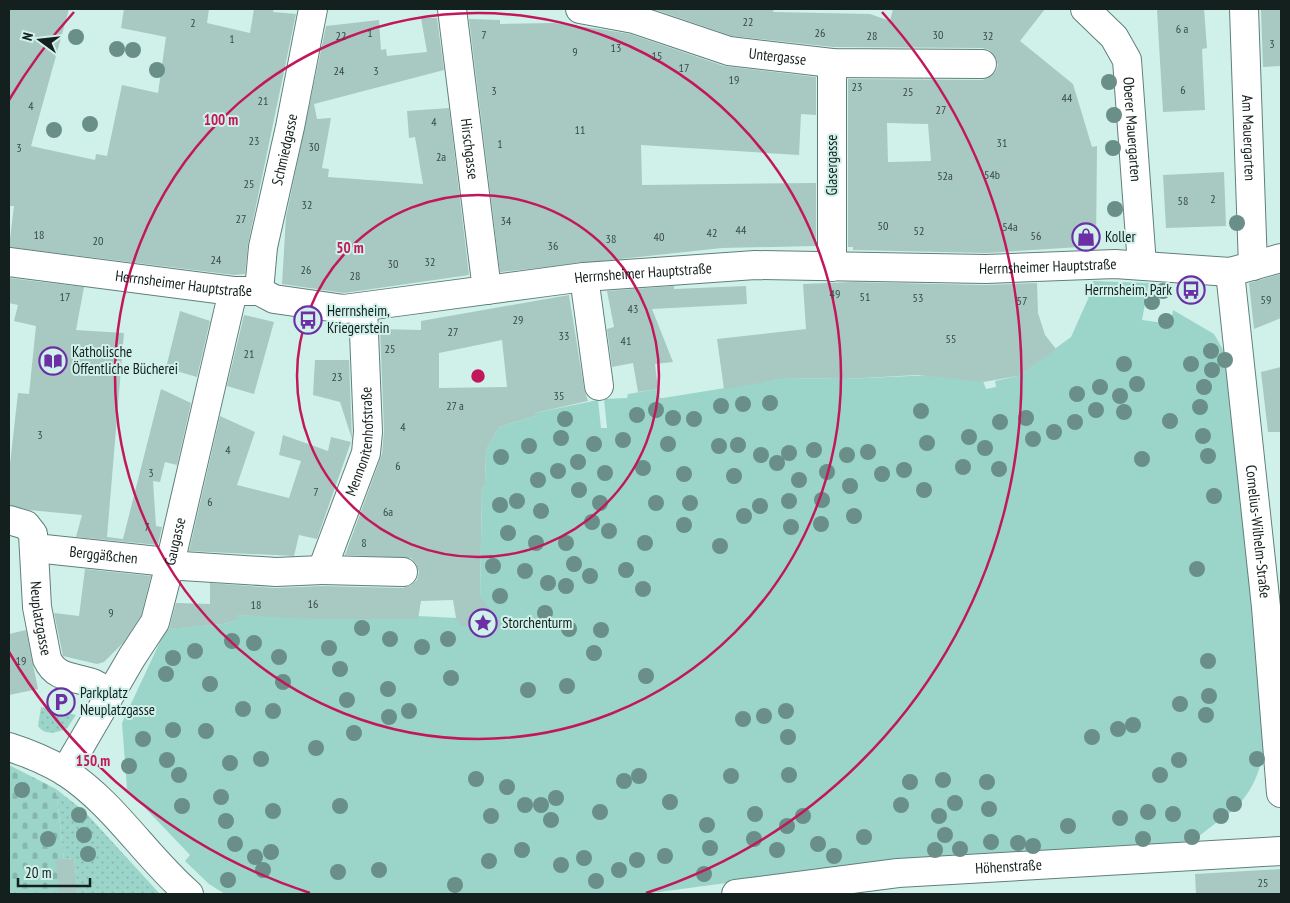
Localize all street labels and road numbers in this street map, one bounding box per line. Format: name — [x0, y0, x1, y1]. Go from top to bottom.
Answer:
street label: Untergasse — [748, 43, 807, 69]
street label: Oberer Mauergarten — [1119, 76, 1146, 182]
street label: Am Mauergarten — [1238, 94, 1260, 181]
street label: Schmiedgasse — [267, 112, 301, 187]
street label: Hirschgasse — [457, 117, 483, 180]
street label: Glasergasse — [822, 134, 841, 196]
street label: Herrnsheimer Hauptstraße — [979, 254, 1117, 278]
street label: Herrnsheimer Hauptstraße — [573, 258, 712, 287]
street label: Herrnsheimer Hauptstraße — [114, 266, 252, 300]
street label: Mennonitenhofstraße — [341, 386, 377, 499]
street label: Cornelius-Wilhelm-Straße — [1242, 464, 1275, 599]
street label: Gaugasse — [160, 515, 189, 567]
street label: Berggäßchen — [69, 542, 139, 568]
street label: Neuplatzgasse — [27, 581, 56, 657]
street label: Höhenstraße — [975, 855, 1042, 878]

